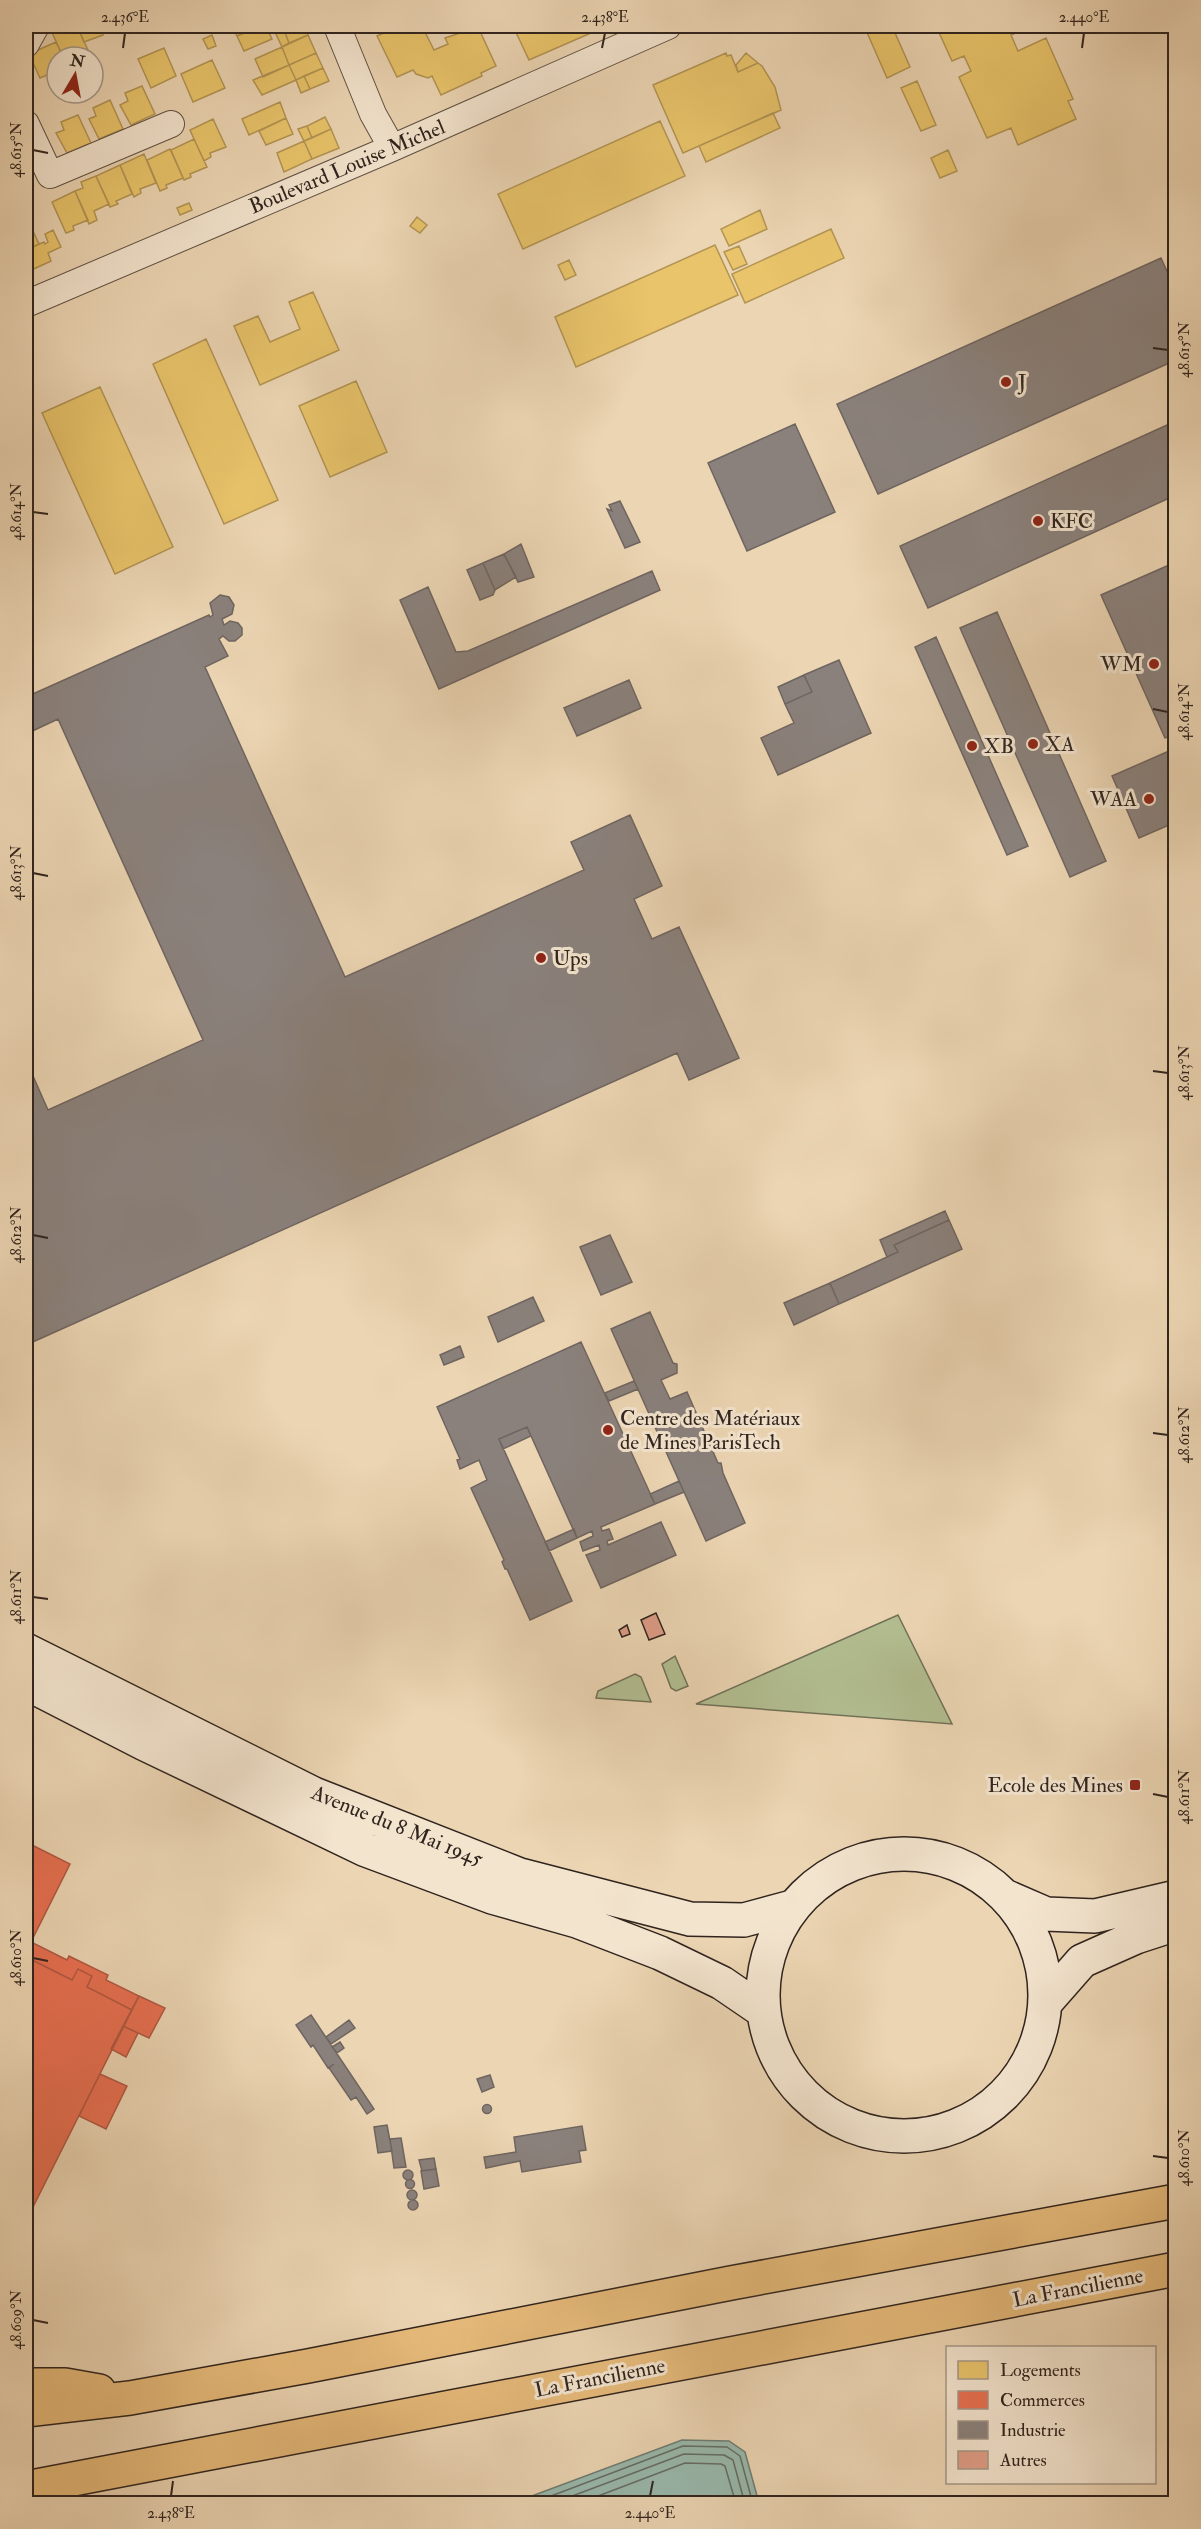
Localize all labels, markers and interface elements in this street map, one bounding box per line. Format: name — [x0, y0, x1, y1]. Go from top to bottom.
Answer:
text: 2.436°E — [101, 8, 149, 27]
text: 2.438°E — [581, 8, 629, 27]
text: 2.440°E — [1059, 8, 1110, 27]
north arrow — [45, 45, 105, 105]
text: N — [68, 50, 87, 72]
street label: Boulevard Louise Michel — [245, 113, 450, 221]
text: 48.615°N — [7, 121, 26, 178]
text: 48.615°N — [1175, 321, 1194, 378]
place label: J — [1017, 369, 1027, 396]
marker: J — [999, 375, 1013, 389]
text: 48.614°N — [7, 483, 26, 541]
place label: KFC — [1050, 508, 1093, 535]
marker: KFC — [1031, 514, 1045, 528]
place label: WM — [1099, 651, 1142, 678]
marker: WM — [1147, 657, 1161, 671]
text: 48.614°N — [1175, 683, 1194, 741]
place label: XA — [1045, 731, 1075, 758]
place label: XB — [984, 733, 1014, 760]
marker: XA — [1026, 737, 1040, 751]
marker: XB — [965, 739, 979, 753]
place label: WAA — [1089, 786, 1137, 813]
marker: WAA — [1142, 792, 1156, 806]
text: 48.613°N — [7, 845, 26, 901]
place label: Ups — [553, 945, 588, 972]
marker: Ups — [534, 951, 548, 965]
text: 48.613°N — [1175, 1045, 1194, 1101]
text: 48.612°N — [7, 1206, 26, 1264]
place label: Centre des Matériaux de Mines ParisTech — [620, 1405, 801, 1456]
text: 48.612°N — [1175, 1406, 1194, 1464]
marker: Centre des Matériaux de Mines ParisTech — [601, 1423, 615, 1437]
text: 48.611°N — [7, 1569, 26, 1624]
text: 48.611°N — [1175, 1769, 1194, 1824]
place label: Ecole des Mines — [988, 1772, 1123, 1799]
marker: Ecole des Mines — [1128, 1778, 1142, 1792]
street label: Avenue du 8 Mai 1945 — [306, 1779, 487, 1873]
text: 48.610°N — [7, 1929, 26, 1987]
text: 48.610°N — [1175, 2129, 1194, 2187]
street label: La Francilienne — [1010, 2262, 1146, 2314]
text: 48.609°N — [7, 2290, 26, 2350]
legend — [946, 2346, 1156, 2484]
street label: La Francilienne — [532, 2352, 668, 2404]
text: Logements — [1000, 2359, 1081, 2382]
text: Commerces — [1000, 2389, 1085, 2412]
text: Industrie — [1000, 2419, 1066, 2442]
text: Autres — [999, 2449, 1047, 2472]
text: 2.438°E — [147, 2504, 195, 2523]
text: 2.440°E — [625, 2504, 676, 2523]

